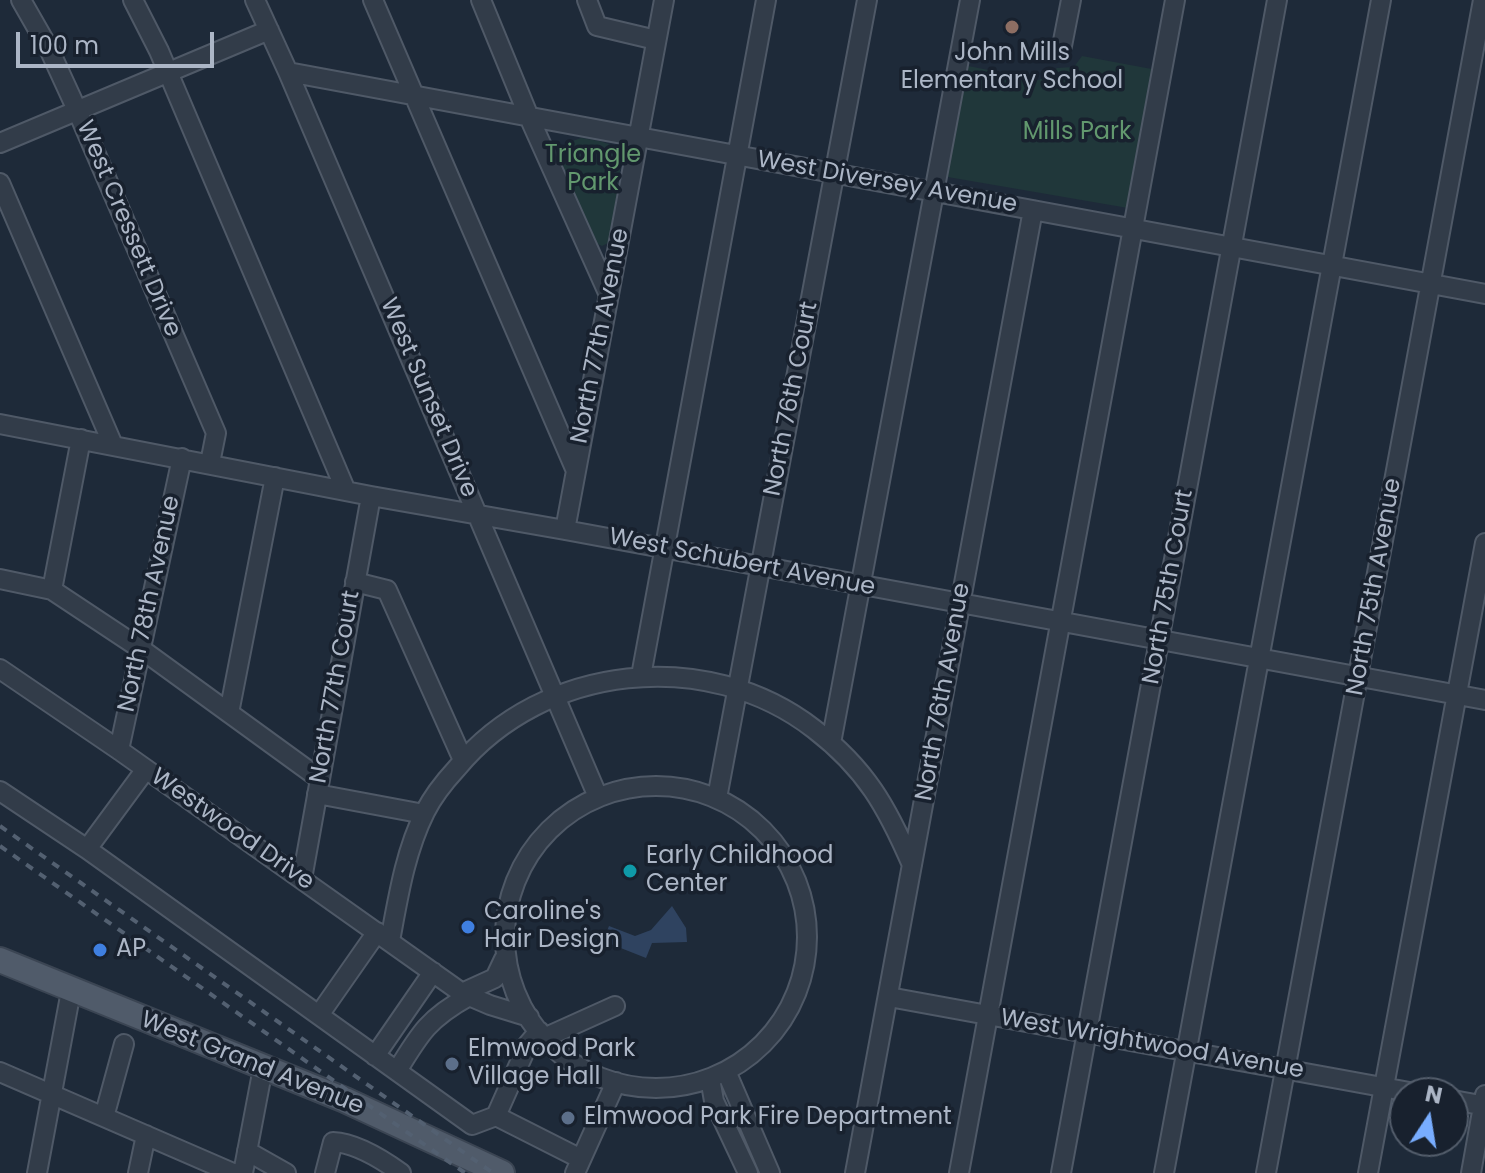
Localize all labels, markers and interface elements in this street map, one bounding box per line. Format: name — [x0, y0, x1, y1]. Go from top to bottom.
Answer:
scale bar — [20, 16, 218, 66]
marker: John Mills Elementary School — [1003, 18, 1021, 36]
text: 100 m — [30, 29, 99, 62]
place label: John Mills Elementary School — [901, 40, 1123, 96]
street label: West Cressett Drive — [69, 116, 187, 342]
park label: Mills Park — [1023, 119, 1131, 147]
park label: Triangle Park — [545, 142, 641, 198]
street label: West Diversey Avenue — [755, 146, 1019, 220]
street label: North 77th Avenue — [566, 226, 636, 446]
street label: West Sunset Drive — [373, 294, 483, 502]
street label: North 76th Court — [759, 299, 825, 499]
street label: North 75th Avenue — [1342, 476, 1408, 698]
street label: North 75th Court — [1138, 487, 1200, 687]
street label: North 78th Avenue — [113, 493, 187, 715]
street label: West Schubert Avenue — [606, 523, 878, 603]
street label: North 76th Avenue — [911, 581, 977, 803]
street label: North 77th Court — [305, 588, 367, 786]
street label: Westwood Drive — [145, 763, 319, 897]
place label: Early Childhood Center — [646, 843, 834, 899]
marker: Early Childhood Center — [621, 862, 639, 880]
place label: Caroline's Hair Design — [484, 899, 620, 955]
marker: Caroline's Hair Design — [459, 918, 477, 936]
place label: AP — [116, 936, 146, 964]
marker: AP — [91, 941, 109, 959]
street label: West Wrightwood Avenue — [998, 1004, 1306, 1086]
street label: West Grand Avenue — [136, 1006, 368, 1122]
place label: Elmwood Park Village Hall — [468, 1036, 635, 1092]
marker: Elmwood Park Village Hall — [443, 1055, 461, 1073]
north arrow — [1389, 1077, 1469, 1157]
text: N — [1422, 1078, 1445, 1112]
place label: Elmwood Park Fire Department — [584, 1104, 952, 1132]
marker: Elmwood Park Fire Department — [559, 1109, 577, 1127]

